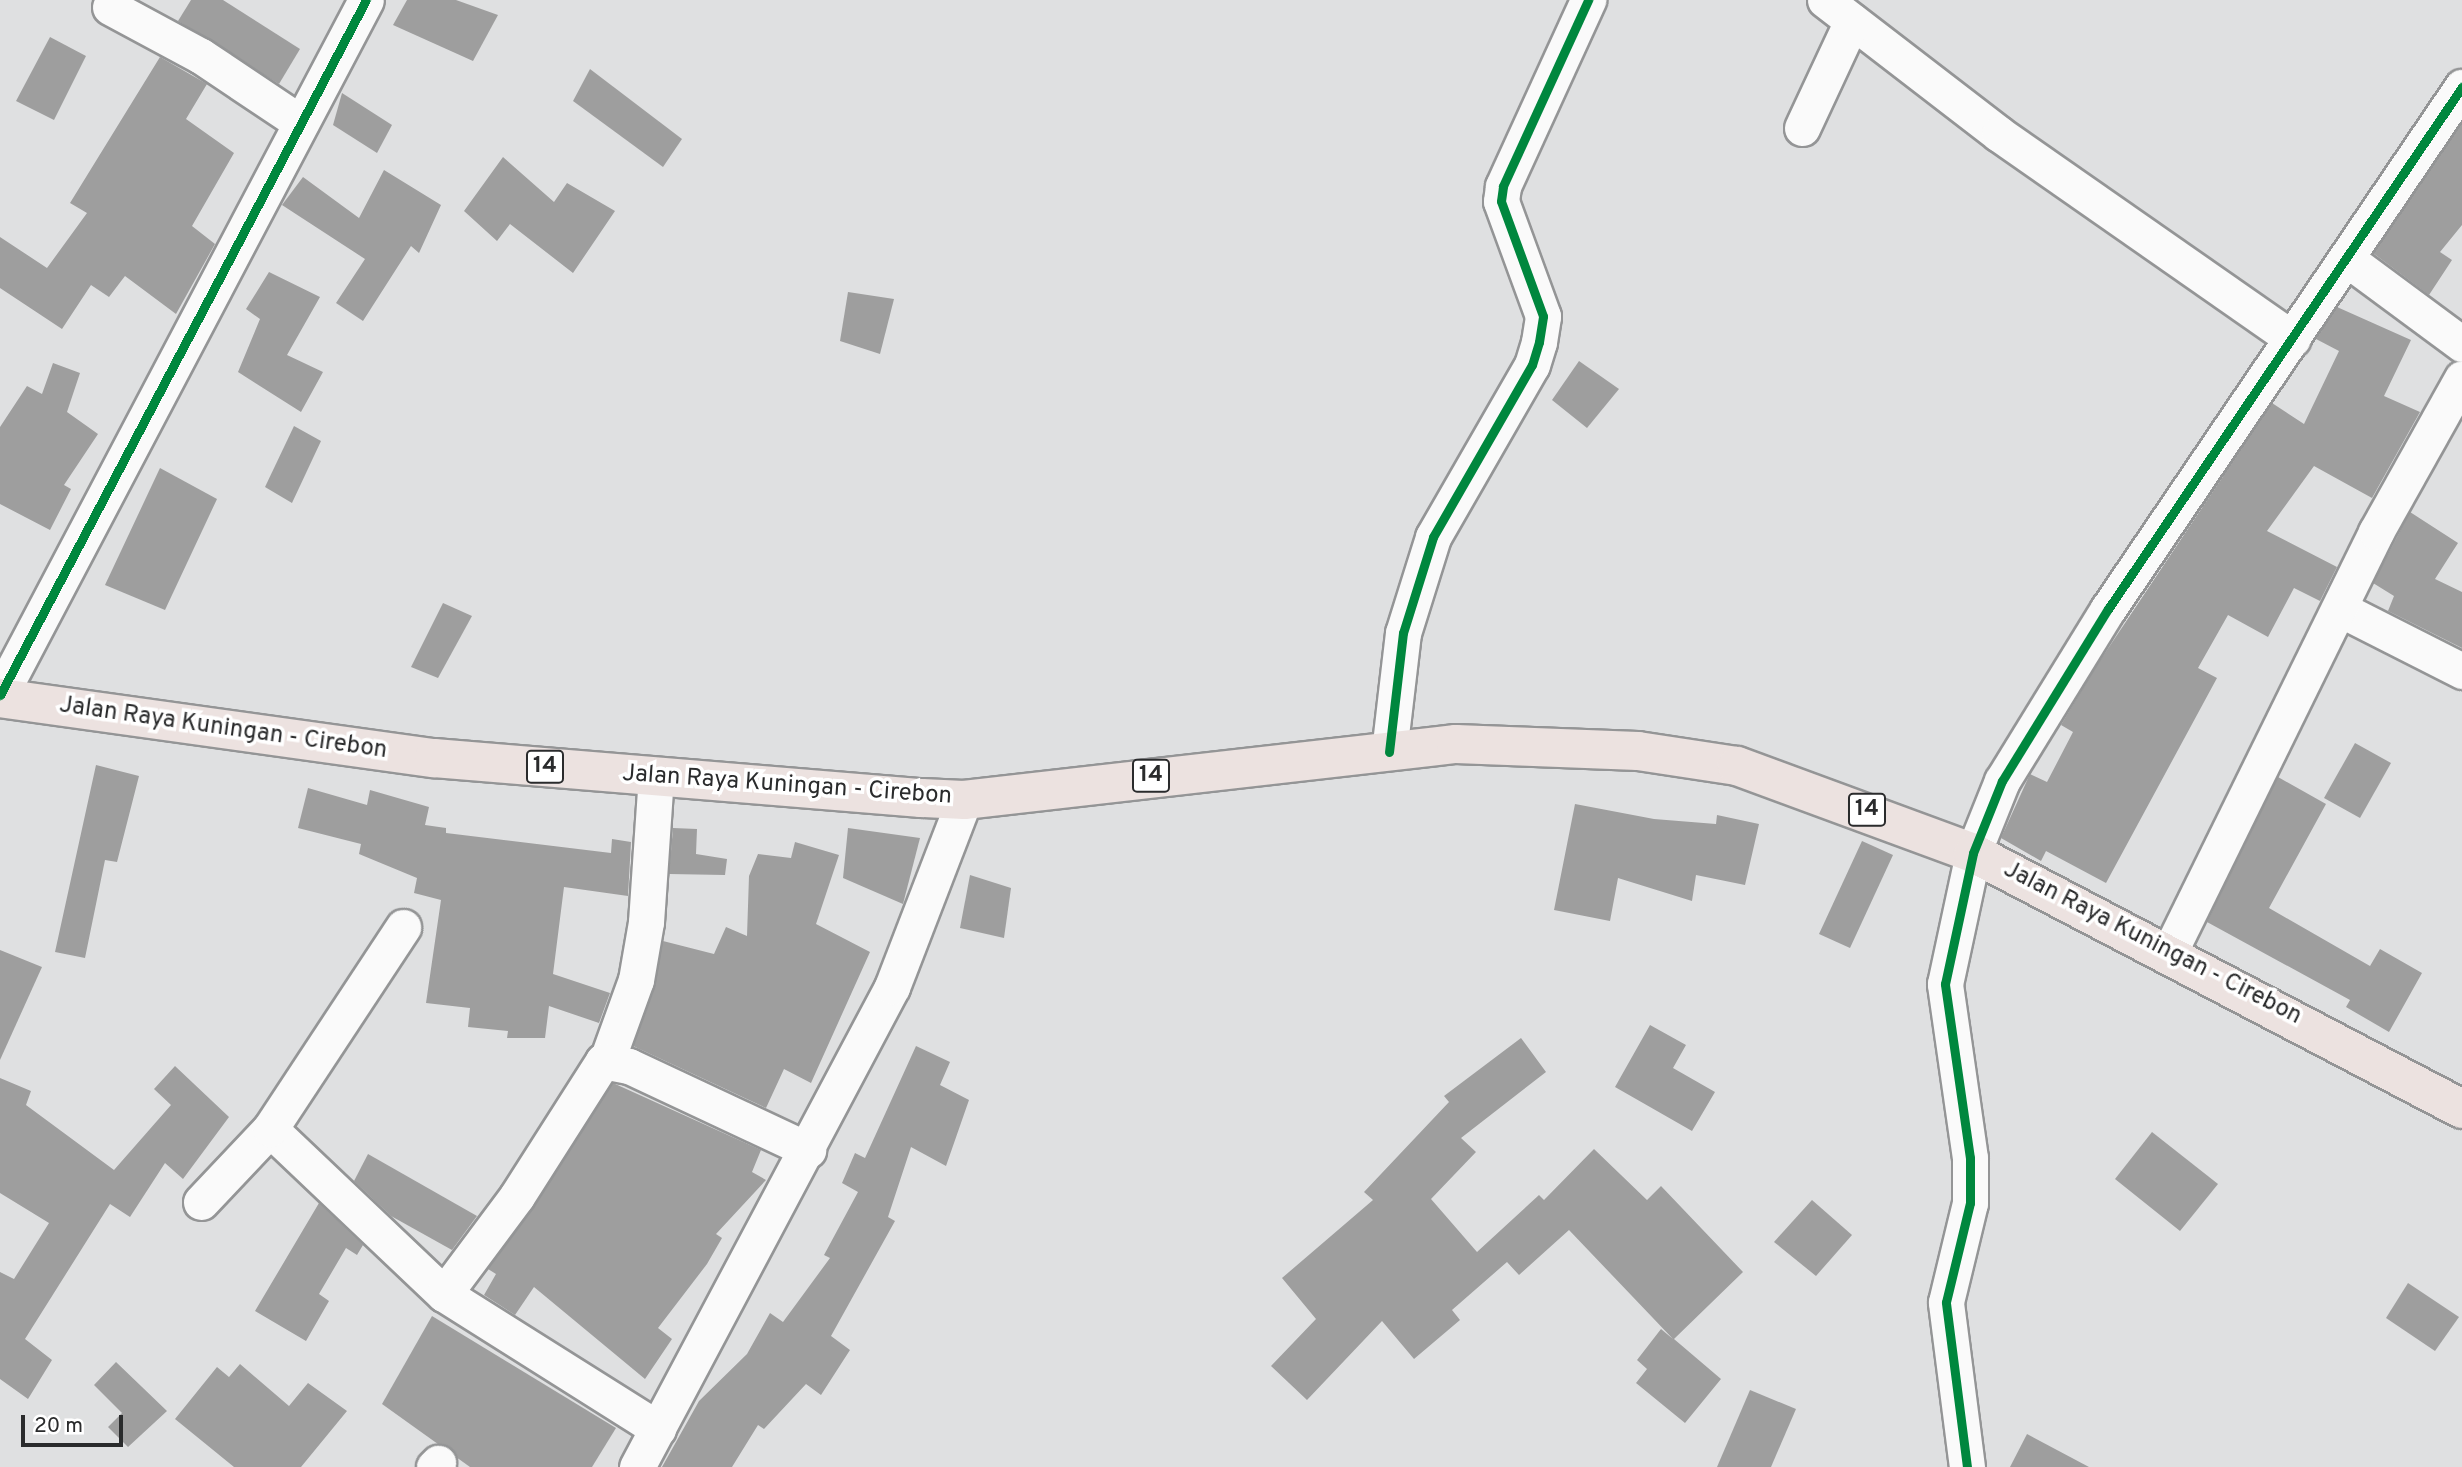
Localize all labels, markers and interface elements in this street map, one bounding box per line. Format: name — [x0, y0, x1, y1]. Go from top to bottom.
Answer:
street label: Jalan Raya Kuningan - Cirebon — [57, 692, 389, 766]
road number: 14 — [526, 748, 564, 786]
road number: 14 — [1132, 756, 1170, 796]
street label: Jalan Raya Kuningan - Cirebon — [621, 760, 953, 812]
road number: 14 — [1848, 790, 1886, 830]
street label: Jalan Raya Kuningan - Cirebon — [1998, 856, 2306, 1032]
scale bar — [24, 1400, 126, 1444]
text: 20 m — [34, 1413, 83, 1440]

